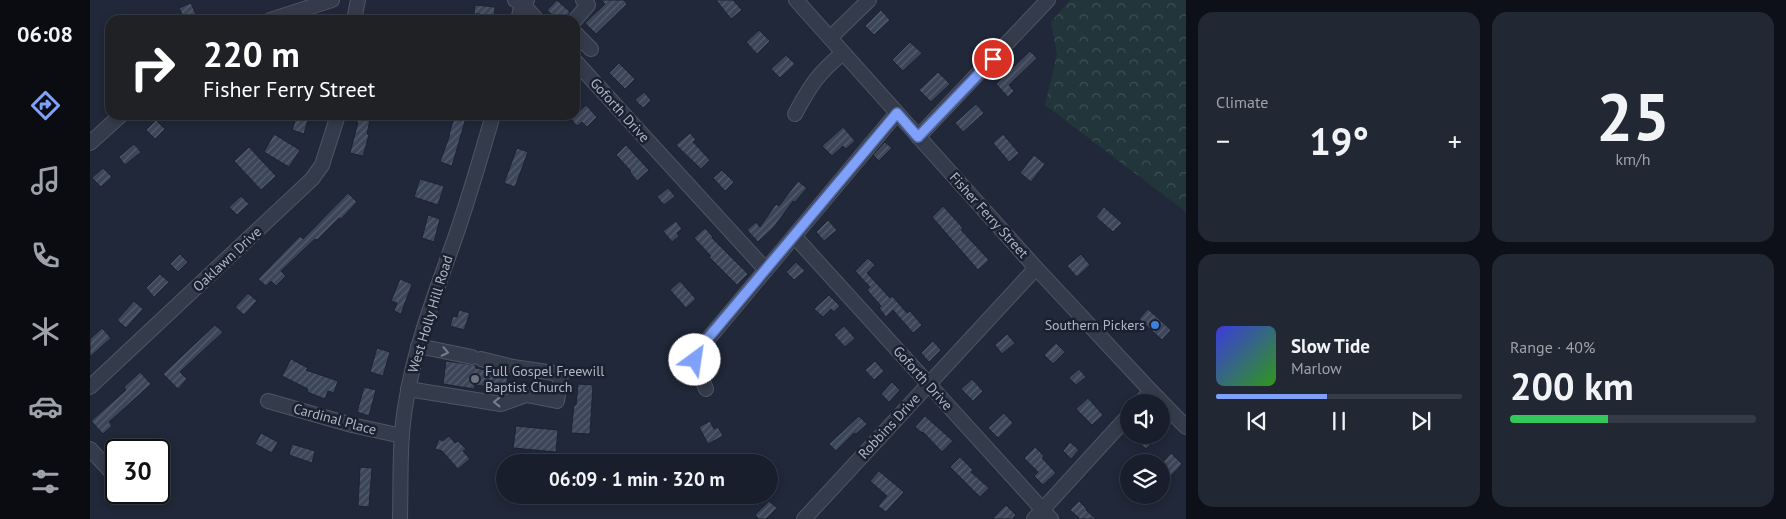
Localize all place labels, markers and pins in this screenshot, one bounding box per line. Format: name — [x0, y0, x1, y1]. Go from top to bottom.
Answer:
pin — [972, 38, 1014, 80]
place label: Southern Pickers — [1045, 316, 1145, 334]
marker: Southern Pickers — [1149, 319, 1161, 331]
place label: Full Gospel Freewill Baptist Church — [485, 362, 604, 396]
marker: Full Gospel Freewill Baptist Church — [469, 373, 481, 385]

